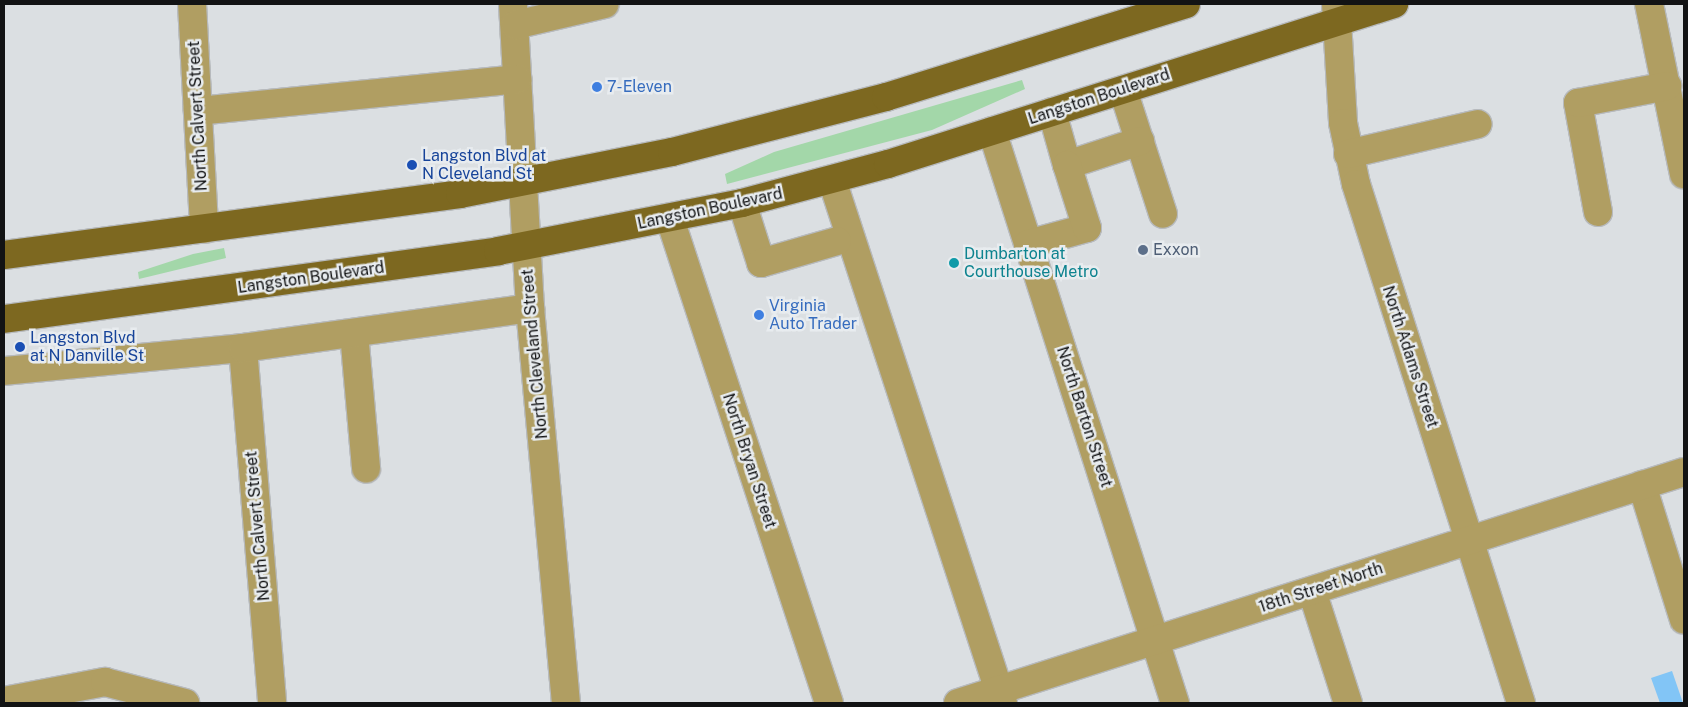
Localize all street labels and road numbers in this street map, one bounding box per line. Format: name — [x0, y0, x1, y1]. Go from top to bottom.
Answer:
street label: North Calvert Street — [184, 40, 212, 192]
street label: Langston Boulevard — [1026, 65, 1172, 129]
street label: Langston Boulevard — [636, 184, 784, 234]
street label: Langston Boulevard — [237, 258, 385, 298]
street label: North Cleveland Street — [518, 268, 552, 440]
street label: North Adams Street — [1378, 283, 1442, 431]
street label: North Barton Street — [1052, 344, 1116, 490]
street label: North Bryan Street — [718, 391, 780, 531]
street label: North Calvert Street — [242, 450, 274, 602]
street label: 18th Street North — [1257, 559, 1385, 617]

